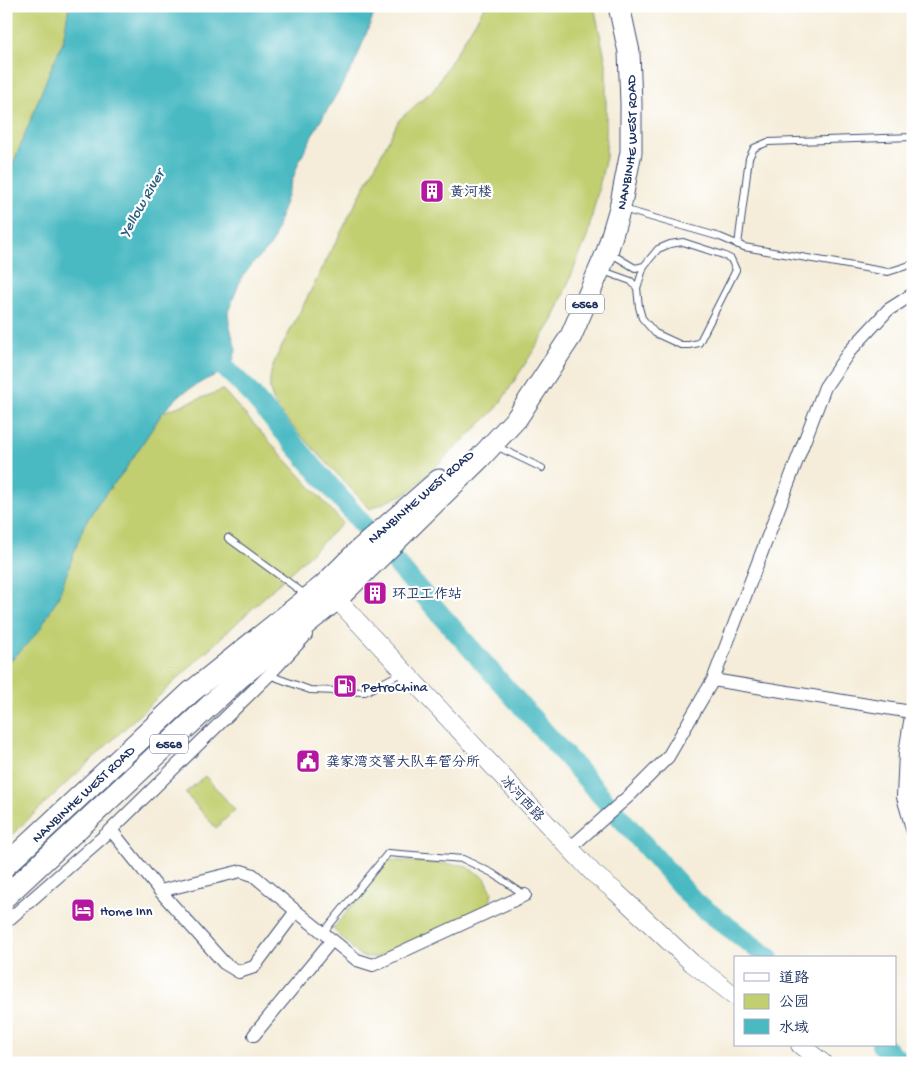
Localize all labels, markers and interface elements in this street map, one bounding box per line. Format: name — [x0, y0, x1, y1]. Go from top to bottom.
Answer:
street label: NANBINHE WEST ROAD — [614, 74, 642, 211]
water label: Yellow River — [116, 165, 171, 241]
building icon: 黄河楼 — [419, 178, 445, 204]
place label: 黄河楼 — [450, 185, 492, 202]
road number: G568 — [566, 294, 604, 314]
street label: NANBINHE WEST ROAD — [365, 447, 479, 549]
building icon: 环卫工作站 — [362, 580, 388, 606]
place label: 环卫工作站 — [392, 587, 462, 604]
fuel station icon: PetroChina — [332, 673, 358, 699]
place label: PetroChina — [361, 680, 429, 697]
road number: G568 — [150, 734, 188, 754]
street label: NANBINHE WEST ROAD — [29, 742, 140, 848]
public building icon: 龚家湾交警大队车管分所 — [295, 748, 321, 774]
place label: 龚家湾交警大队车管分所 — [326, 754, 480, 772]
street label: 冰河西路 — [496, 773, 547, 826]
hotel icon: Home Inn — [70, 897, 96, 923]
place label: Home Inn — [100, 904, 153, 921]
legend — [734, 956, 896, 1046]
text: 道路 — [779, 970, 809, 988]
text: 公园 — [779, 994, 809, 1012]
text: 水域 — [779, 1020, 809, 1038]

